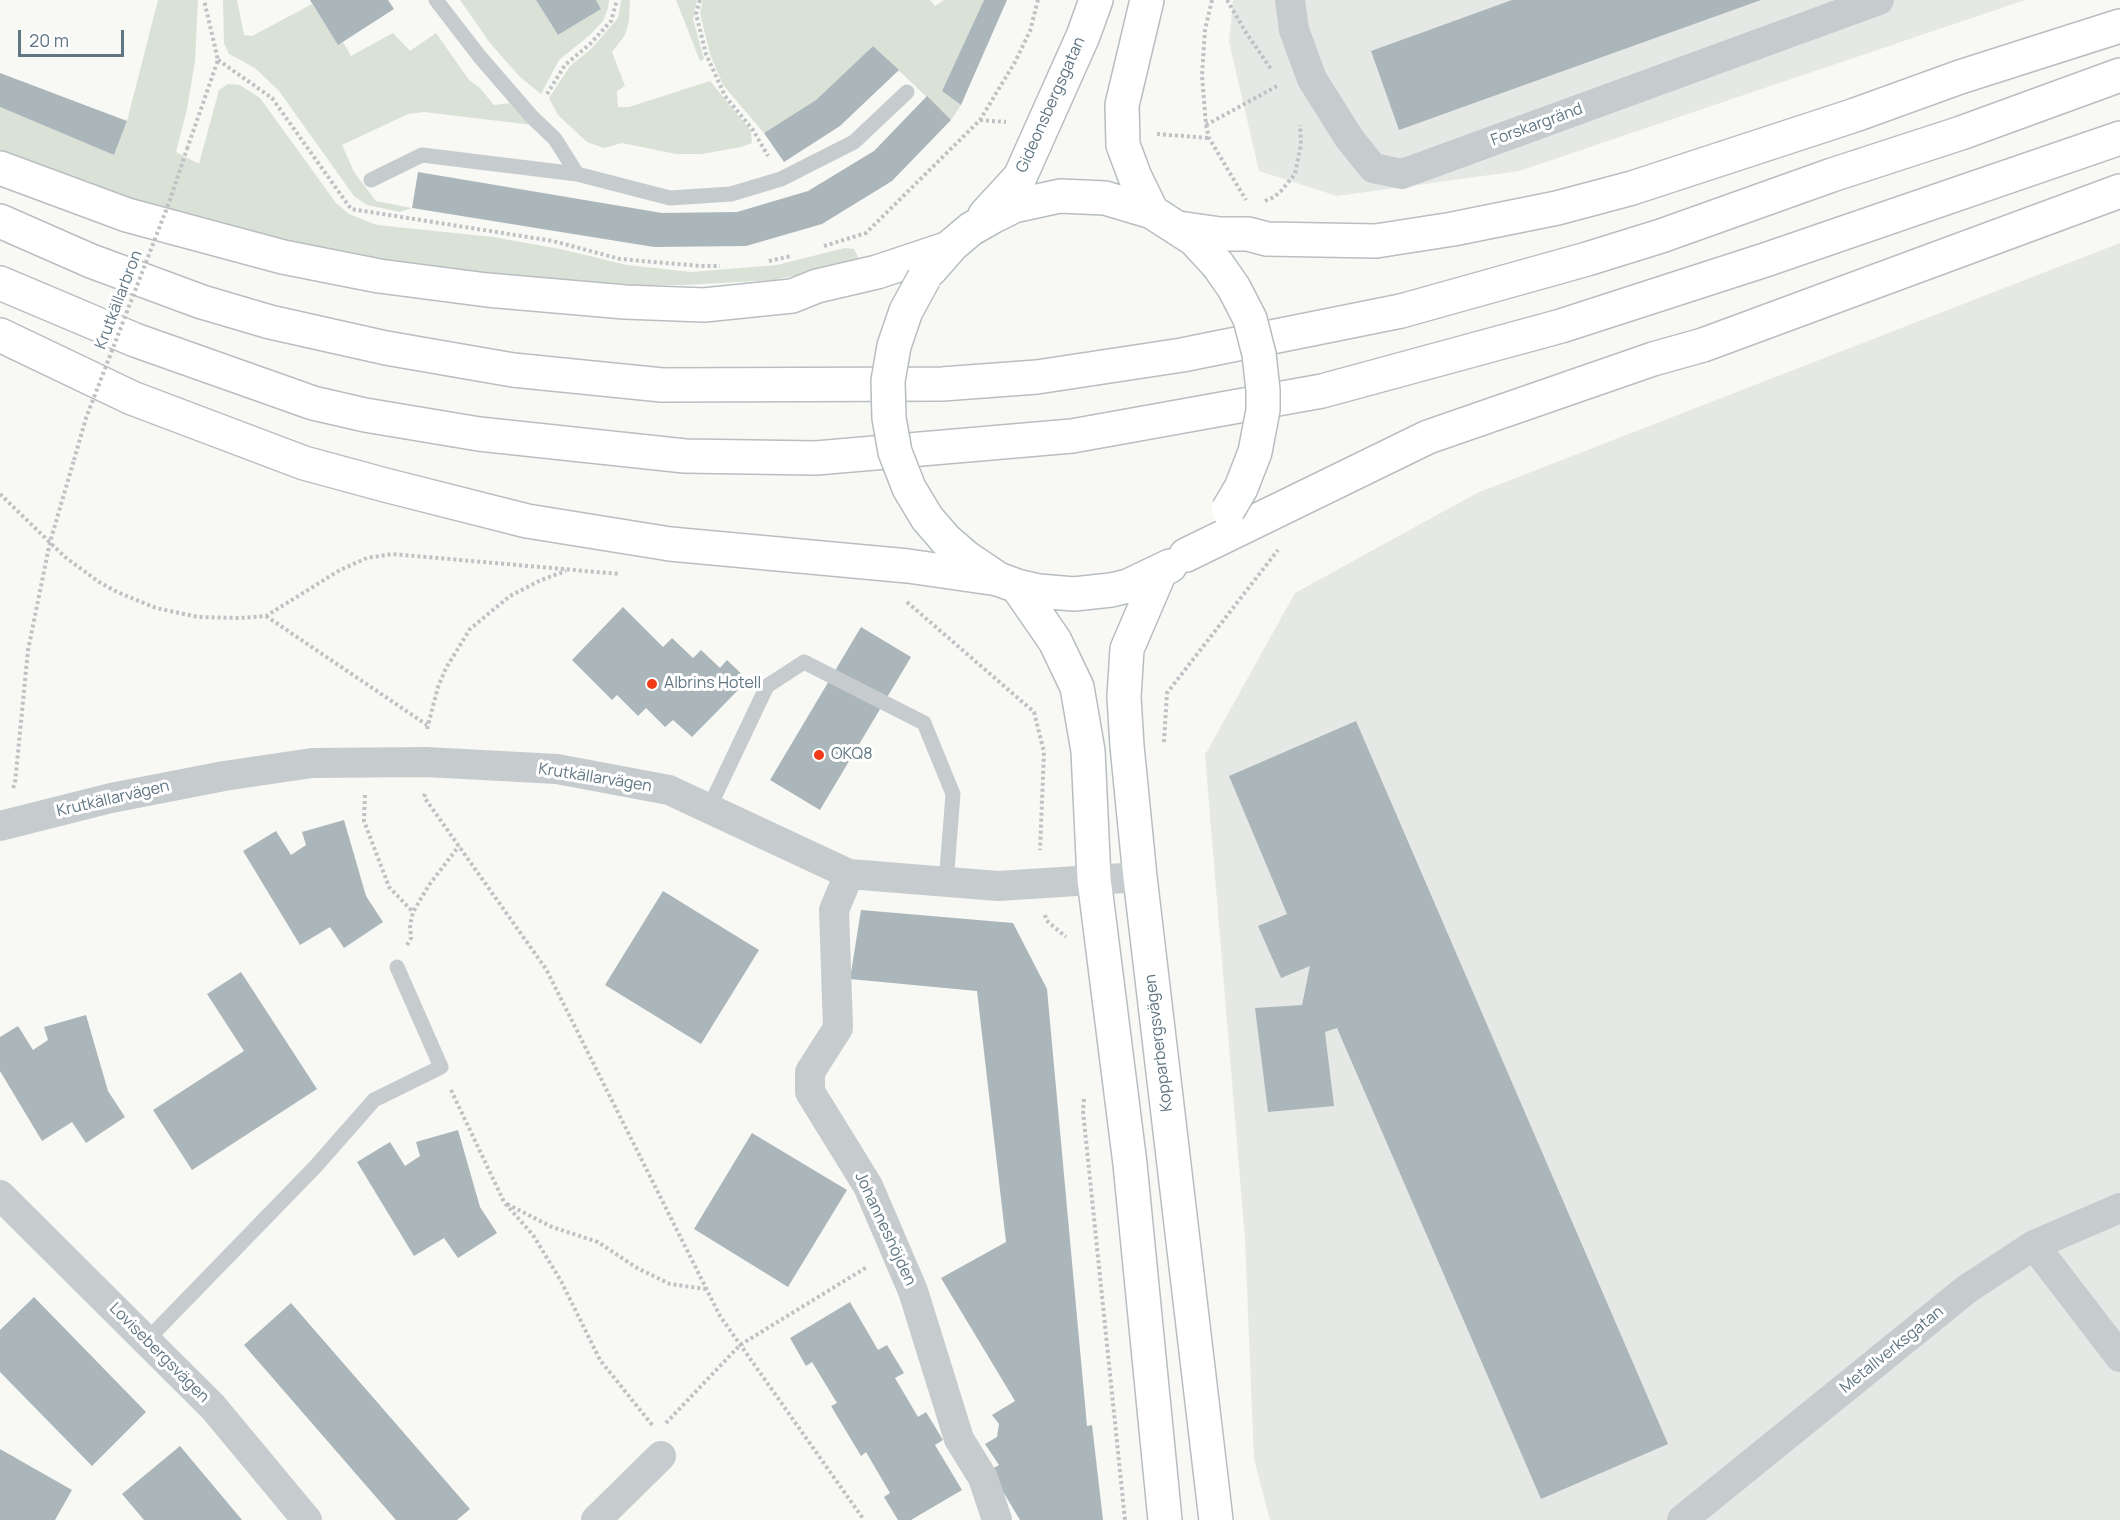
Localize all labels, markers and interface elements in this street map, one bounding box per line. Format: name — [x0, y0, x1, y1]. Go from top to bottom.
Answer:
scale bar — [21, 18, 128, 56]
text: 20 m — [29, 28, 69, 52]
street label: Gideonsbergsgatan — [1012, 34, 1090, 176]
street label: Forskargränd — [1489, 100, 1585, 150]
street label: Krutkällarbron — [91, 248, 147, 352]
place label: Albrins Hotell — [664, 674, 761, 694]
marker: Albrins Hotell — [645, 677, 659, 691]
place label: OKQ8 — [831, 745, 872, 765]
marker: OKQ8 — [812, 748, 826, 762]
street label: Krutkällarvägen — [537, 760, 653, 796]
street label: Krutkällarvägen — [55, 777, 171, 821]
street label: Kopparbergsvägen — [1141, 973, 1177, 1113]
street label: Johanneshöjden — [850, 1169, 920, 1289]
street label: Lovisebergsvägen — [105, 1299, 213, 1407]
street label: Metallverksgatan — [1836, 1302, 1948, 1398]

